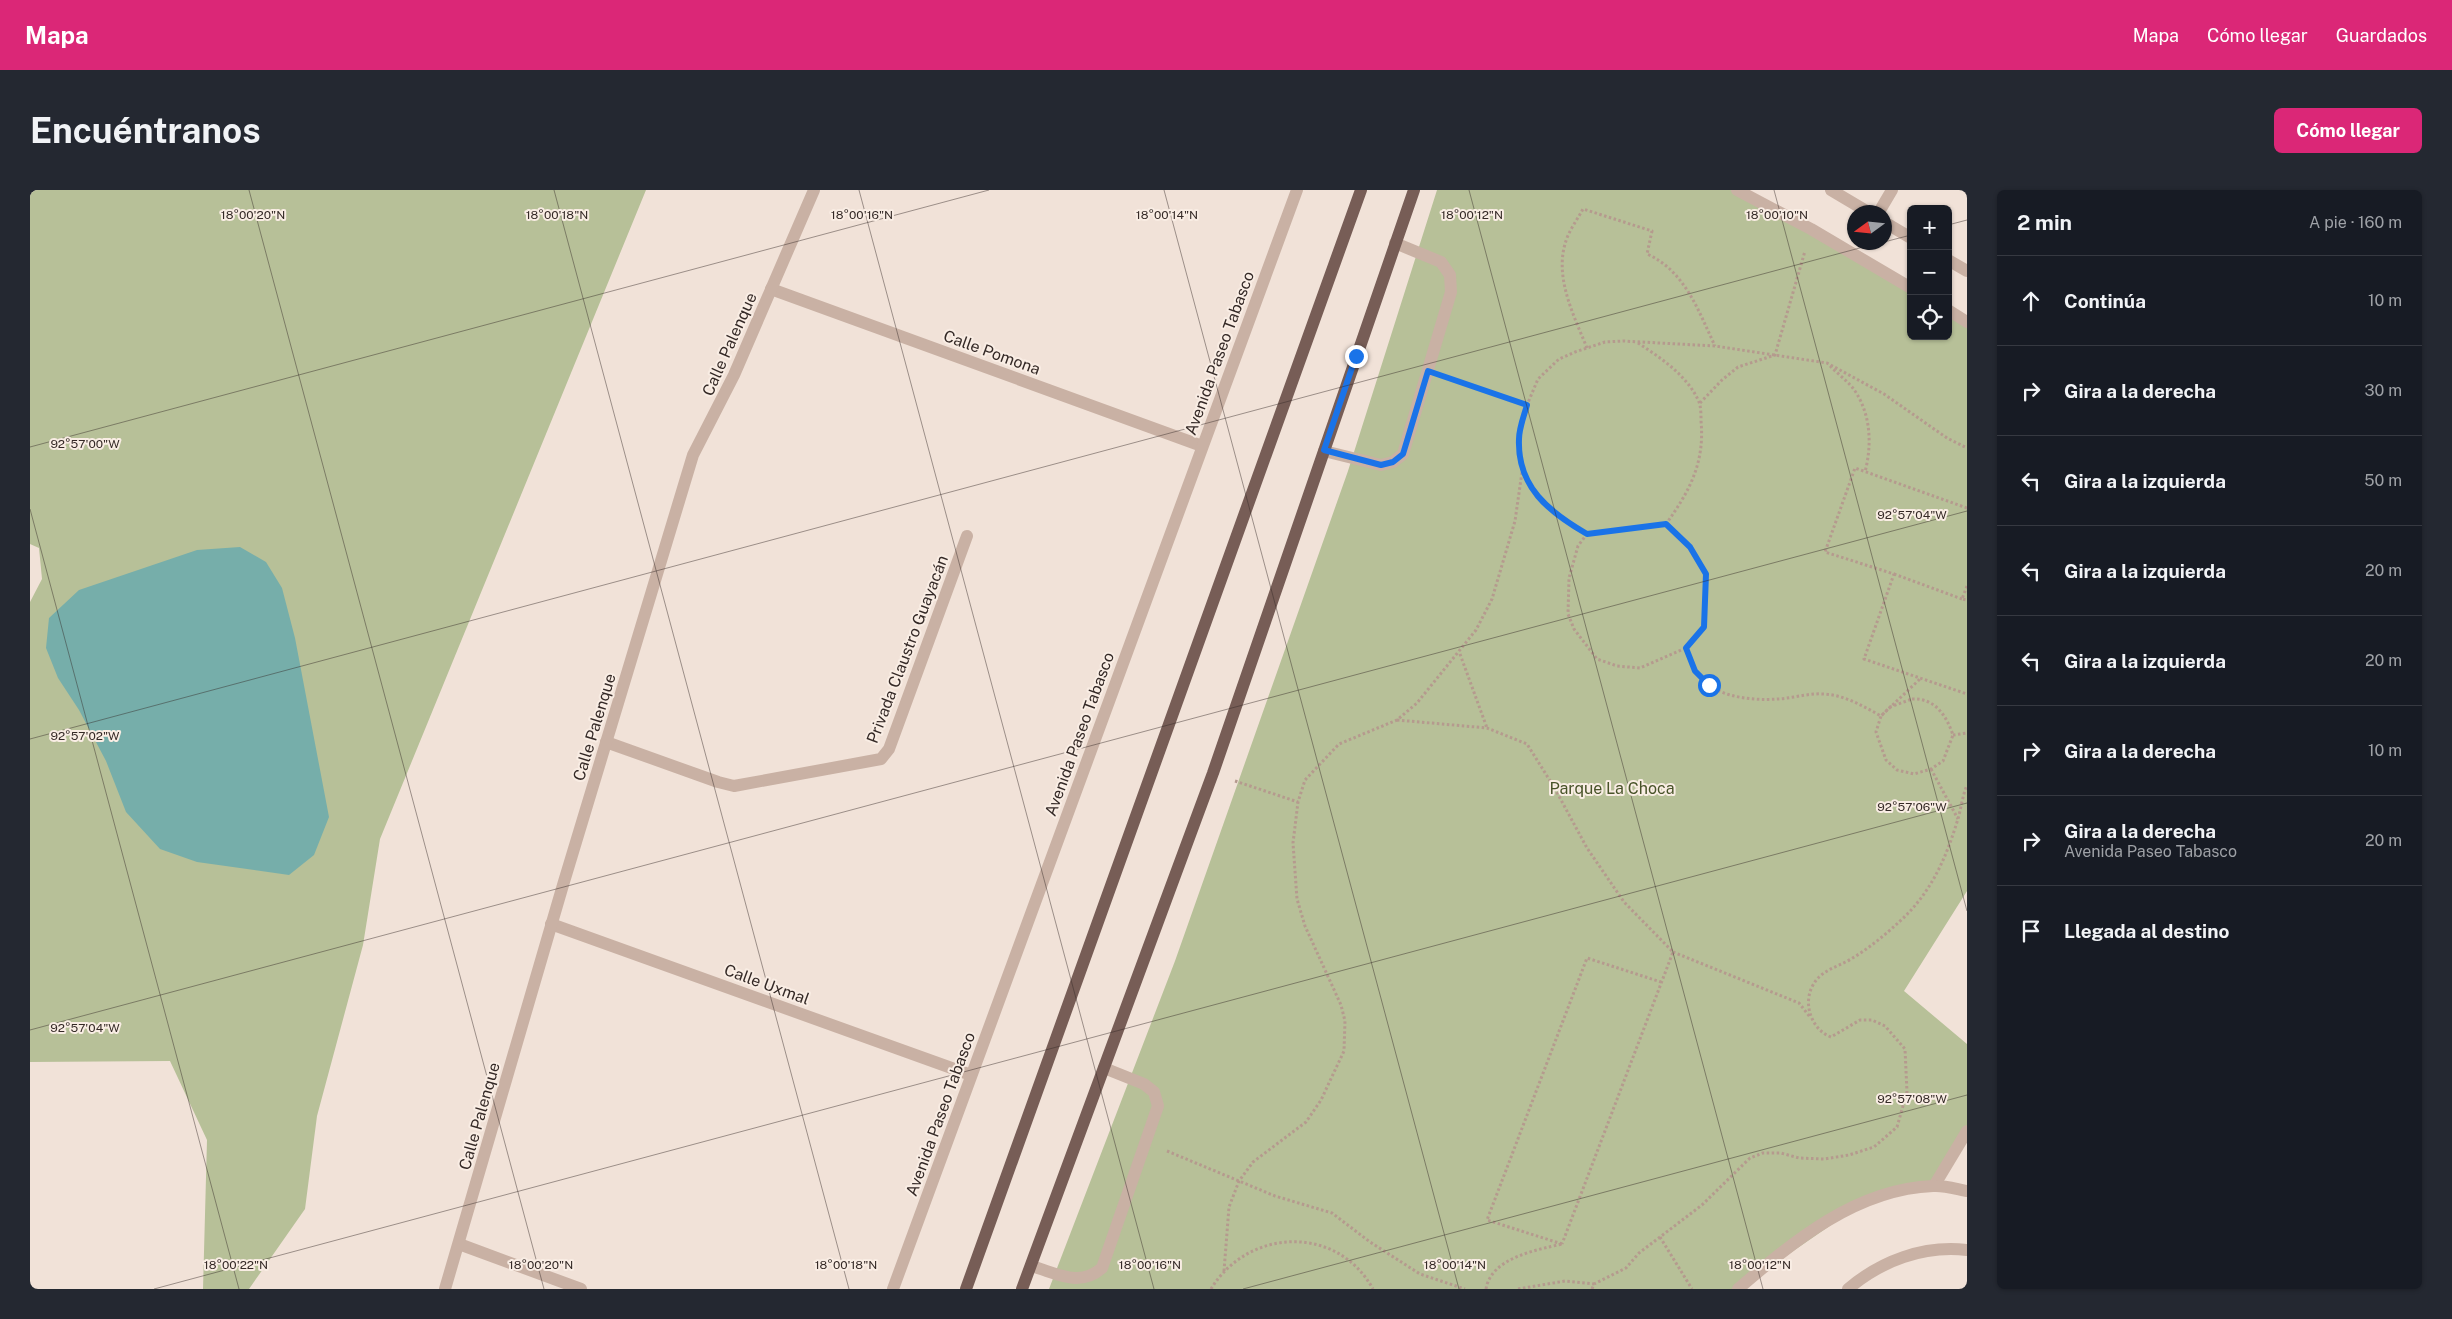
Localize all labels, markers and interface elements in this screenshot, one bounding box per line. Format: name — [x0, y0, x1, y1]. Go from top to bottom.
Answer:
text: Mapa — [25, 21, 89, 49]
text: Mapa — [2133, 25, 2179, 46]
text: Cómo llegar — [2207, 25, 2308, 46]
text: Guardados — [2336, 25, 2427, 46]
button: Cómo llegar — [2274, 108, 2422, 153]
text: Encuéntranos — [30, 110, 261, 151]
north arrow — [1847, 205, 1892, 250]
map controls — [1907, 205, 1952, 340]
button: + — [1907, 205, 1952, 250]
text: 18°00'20"N — [221, 208, 285, 222]
text: 18°00'18"N — [526, 208, 588, 222]
text: 18°00'16"N — [831, 208, 893, 222]
text: 18°00'14"N — [1136, 208, 1198, 222]
text: 18°00'12"N — [1441, 208, 1503, 222]
text: 18°00'10"N — [1746, 208, 1808, 222]
text: 2 min — [2017, 210, 2072, 235]
text: A pie · 160 m — [2309, 213, 2402, 232]
button: − — [1907, 250, 1952, 295]
street label: Avenida Paseo Tabasco — [1181, 269, 1258, 438]
icon: ahead — [2017, 287, 2045, 315]
street label: Calle Palenque — [698, 290, 761, 399]
text: Continúa — [2064, 290, 2146, 312]
text: 10 m — [2368, 291, 2402, 310]
button: locate — [1907, 295, 1952, 340]
street label: Calle Pomona — [941, 326, 1043, 379]
route end — [1345, 345, 1368, 368]
icon: right — [2017, 377, 2045, 405]
text: Gira a la derecha — [2064, 380, 2216, 402]
text: 30 m — [2365, 381, 2402, 400]
text: 92°57'00"W — [50, 437, 120, 451]
icon: left — [2017, 467, 2045, 495]
text: Gira a la izquierda — [2064, 470, 2226, 492]
text: 50 m — [2364, 471, 2402, 490]
text: 92°57'04"W — [1877, 508, 1947, 522]
street label: Privada Claustro Guayacán — [863, 552, 952, 746]
icon: left — [2017, 557, 2045, 585]
text: Gira a la izquierda — [2064, 560, 2226, 582]
text: 20 m — [2365, 561, 2402, 580]
icon: left — [2017, 647, 2045, 675]
street label: Avenida Paseo Tabasco — [1041, 650, 1118, 819]
text: Gira a la izquierda — [2064, 650, 2226, 672]
text: 20 m — [2365, 651, 2402, 670]
street label: Calle Palenque — [569, 671, 620, 783]
route start — [1698, 674, 1721, 697]
text: 92°57'02"W — [50, 729, 120, 743]
icon: right — [2017, 737, 2045, 765]
text: Gira a la derecha — [2064, 740, 2216, 762]
text: 10 m — [2368, 741, 2402, 760]
park label: Parque La Choca — [1549, 779, 1675, 798]
text: 92°57'06"W — [1877, 800, 1947, 814]
text: Gira a la derecha — [2064, 820, 2216, 842]
icon: right — [2017, 827, 2045, 855]
text: 20 m — [2365, 831, 2402, 850]
text: Avenida Paseo Tabasco — [2064, 842, 2237, 861]
icon: arrive — [2017, 917, 2045, 945]
text: Llegada al destino — [2064, 920, 2229, 942]
street label: Calle Uxmal — [722, 960, 812, 1009]
text: 92°57'04"W — [50, 1021, 120, 1035]
street label: Avenida Paseo Tabasco — [902, 1030, 979, 1199]
street label: Calle Palenque — [455, 1060, 504, 1172]
text: 92°57'08"W — [1877, 1092, 1947, 1106]
text: 18°00'22"N — [204, 1258, 268, 1272]
text: 18°00'20"N — [509, 1258, 573, 1272]
text: 18°00'18"N — [815, 1258, 877, 1272]
text: 18°00'16"N — [1119, 1258, 1181, 1272]
text: 18°00'14"N — [1424, 1258, 1486, 1272]
text: 18°00'12"N — [1729, 1258, 1791, 1272]

